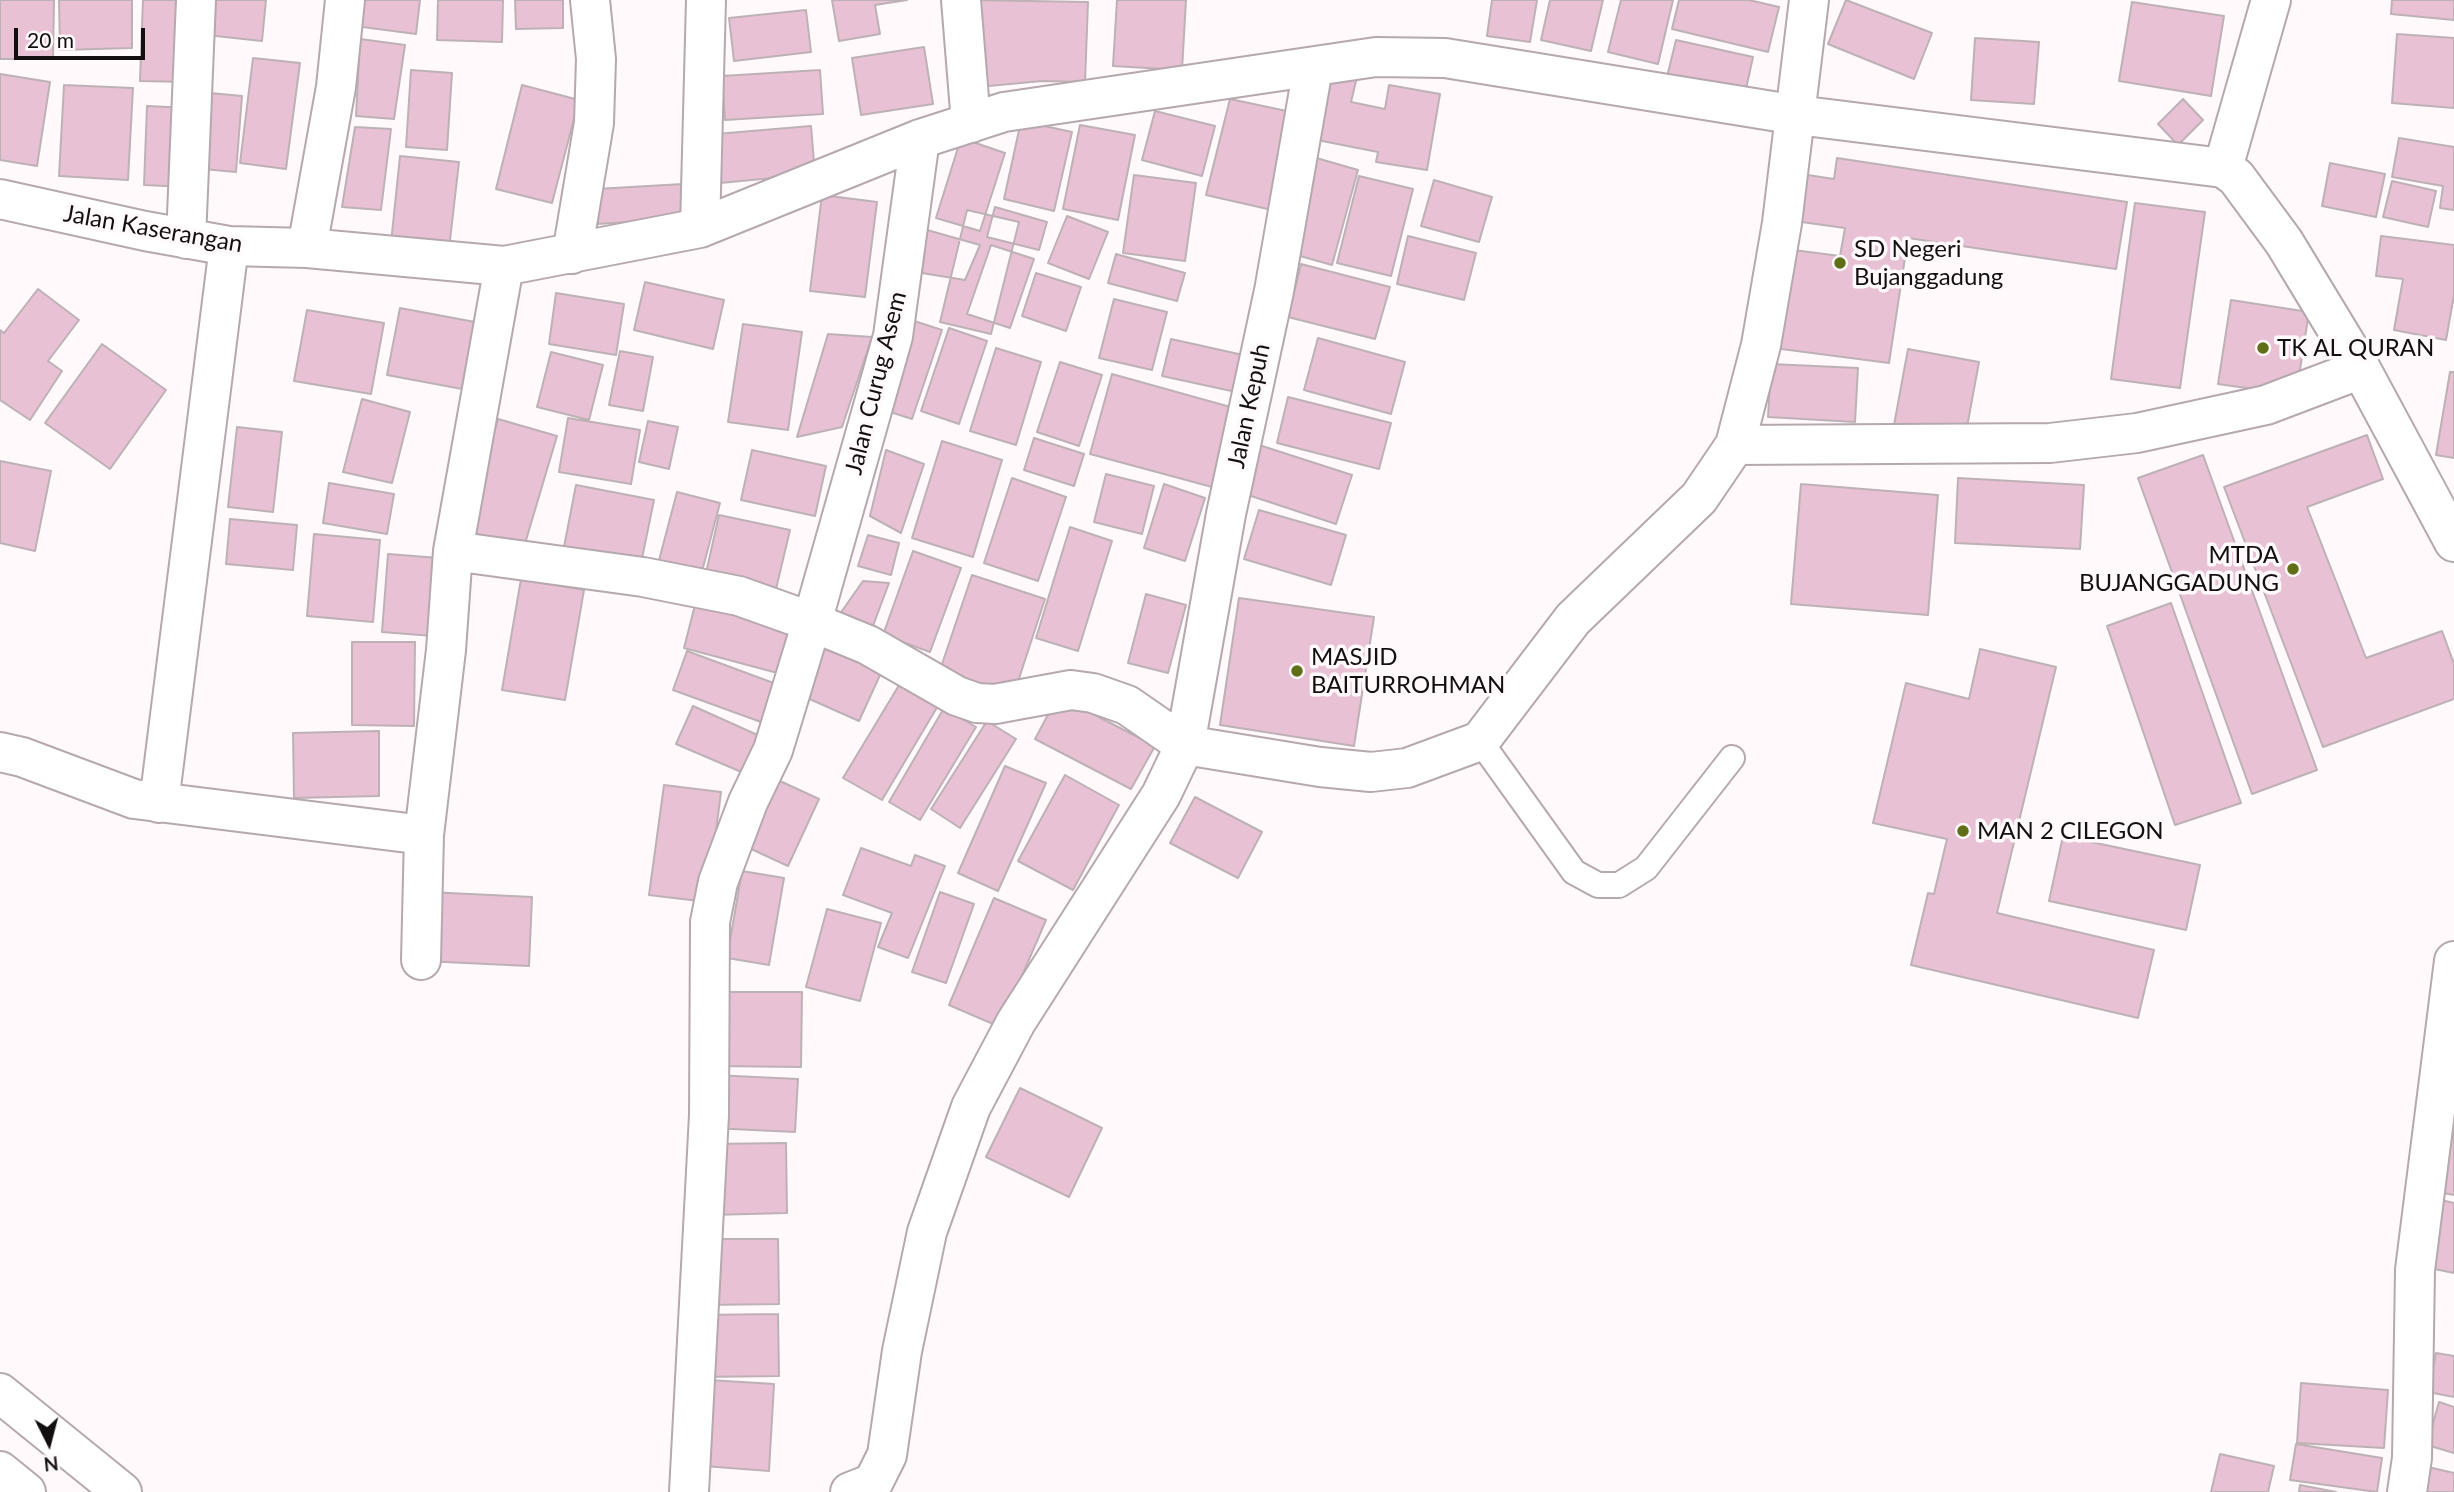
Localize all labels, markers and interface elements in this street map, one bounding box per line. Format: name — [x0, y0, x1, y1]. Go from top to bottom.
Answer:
scale bar — [18, 14, 149, 58]
text: 20 m — [27, 27, 74, 52]
street label: Jalan Kaserangan — [61, 199, 245, 259]
place label: SD Negeri Bujanggadung — [1854, 235, 2003, 291]
marker: SD Negeri Bujanggadung — [1832, 255, 1848, 271]
street label: Jalan Curug Asem — [839, 288, 913, 478]
place label: TK AL QURAN — [2277, 334, 2434, 362]
marker: TK AL QURAN — [2255, 340, 2271, 356]
street label: Jalan Kepuh — [1222, 341, 1276, 471]
place label: MTDA BUJANGGADUNG — [2079, 541, 2279, 597]
marker: MTDA BUJANGGADUNG — [2285, 561, 2301, 577]
place label: MASJID BAITURROHMAN — [1311, 643, 1505, 699]
marker: MASJID BAITURROHMAN — [1289, 663, 1305, 679]
place label: MAN 2 CILEGON — [1977, 817, 2164, 845]
marker: MAN 2 CILEGON — [1955, 823, 1971, 839]
north arrow — [14, 1408, 84, 1478]
text: N — [43, 1452, 60, 1477]

